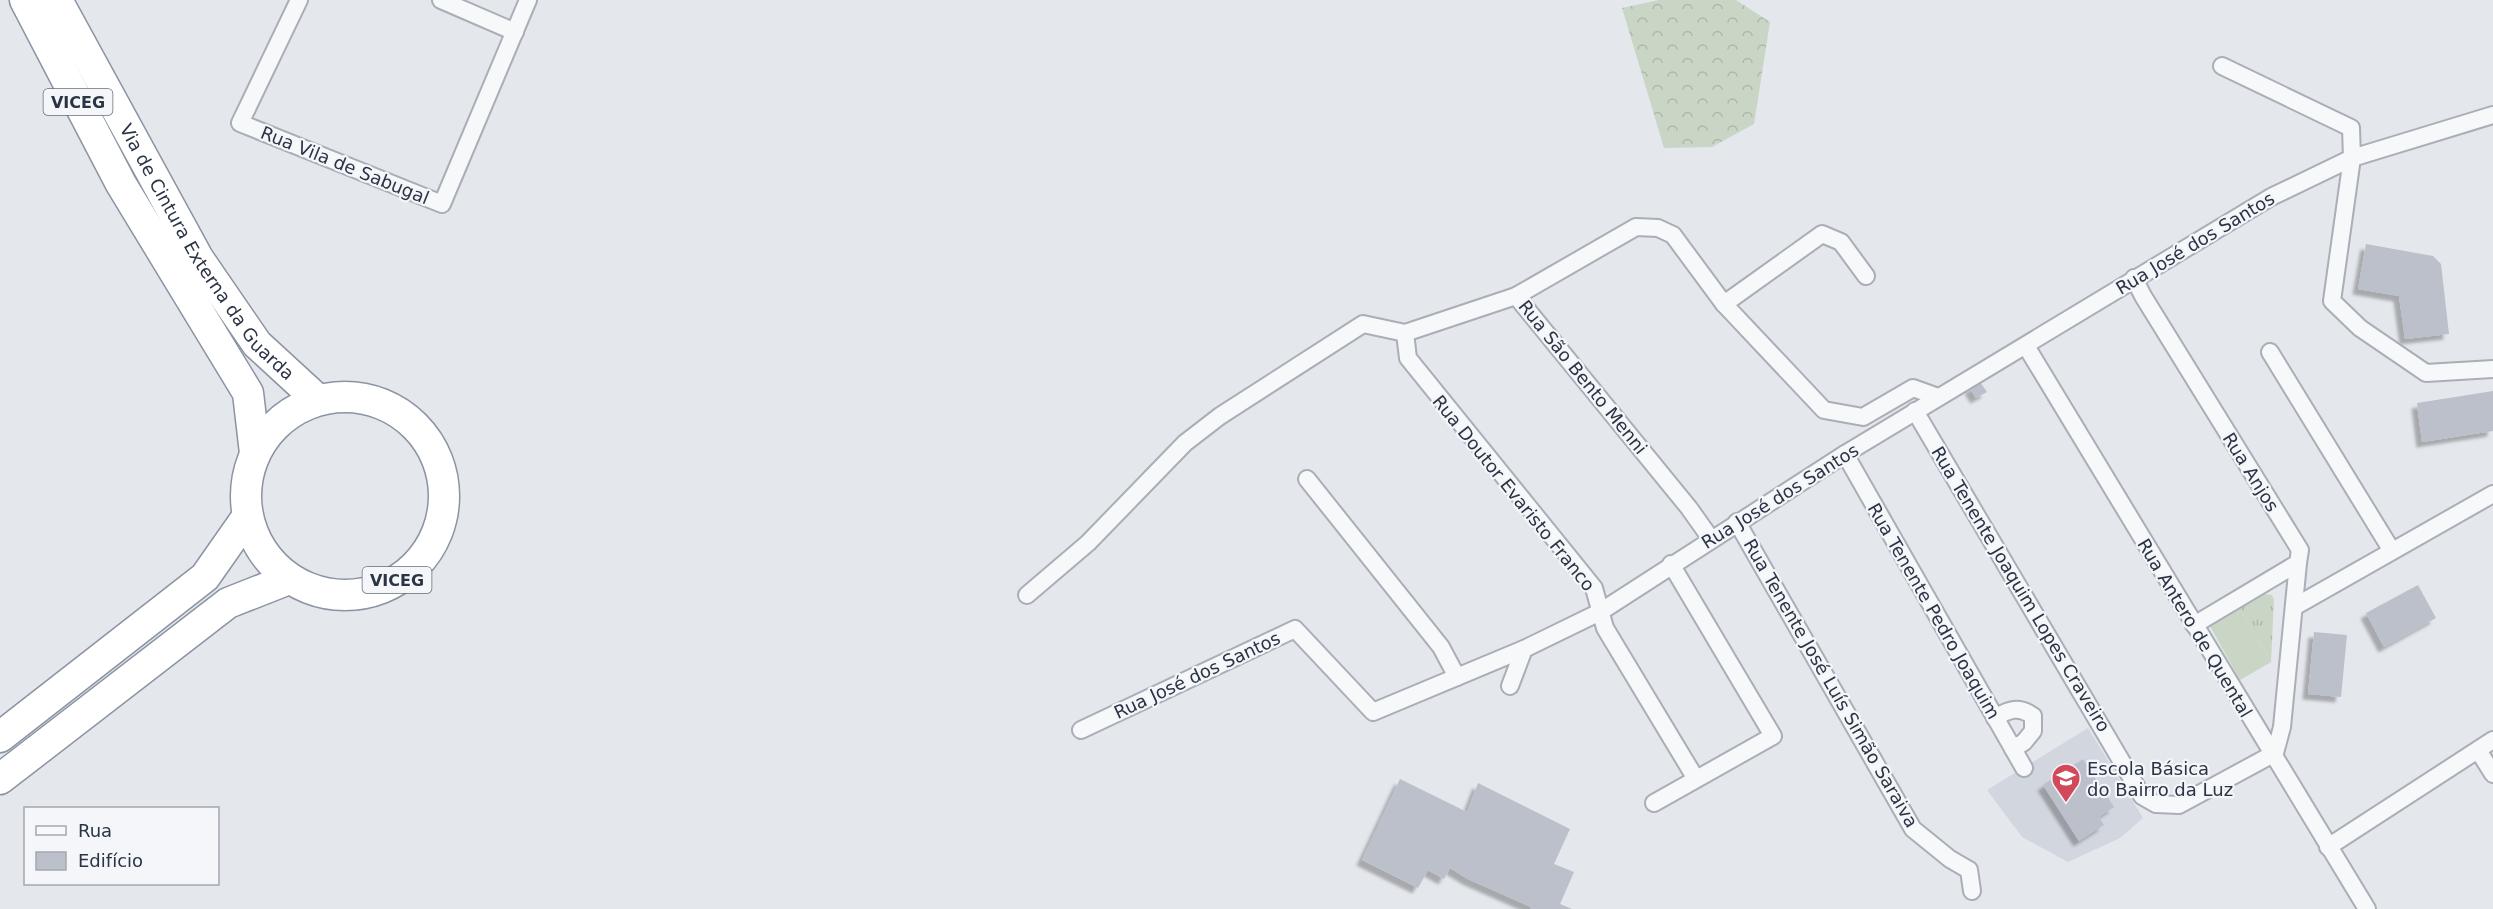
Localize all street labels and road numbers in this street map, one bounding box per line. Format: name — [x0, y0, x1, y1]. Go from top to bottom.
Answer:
road number: VICEG — [44, 89, 112, 115]
street label: Via de Cintura Externa da Guarda — [116, 120, 299, 384]
street label: Rua Vila de Sabugal — [258, 122, 432, 208]
street label: Rua José dos Santos — [2112, 187, 2278, 299]
street label: Rua São Bento Menni — [1514, 296, 1652, 458]
street label: Rua Doutor Evaristo Franco — [1429, 391, 1599, 595]
street label: Rua Anjos — [2219, 429, 2283, 515]
street label: Rua José dos Santos — [1698, 439, 1862, 553]
street label: Rua Tenente Joaquim Lopes Craveiro — [1927, 443, 2115, 735]
street label: Rua Tenente Pedro Joaquim — [1863, 499, 2005, 723]
street label: Rua Tenente José Luís Simão Saraiva — [1740, 535, 1922, 831]
street label: Rua Antero de Quental — [2133, 535, 2257, 721]
road number: VICEG — [362, 567, 432, 593]
street label: Rua José dos Santos — [1110, 627, 1284, 723]

